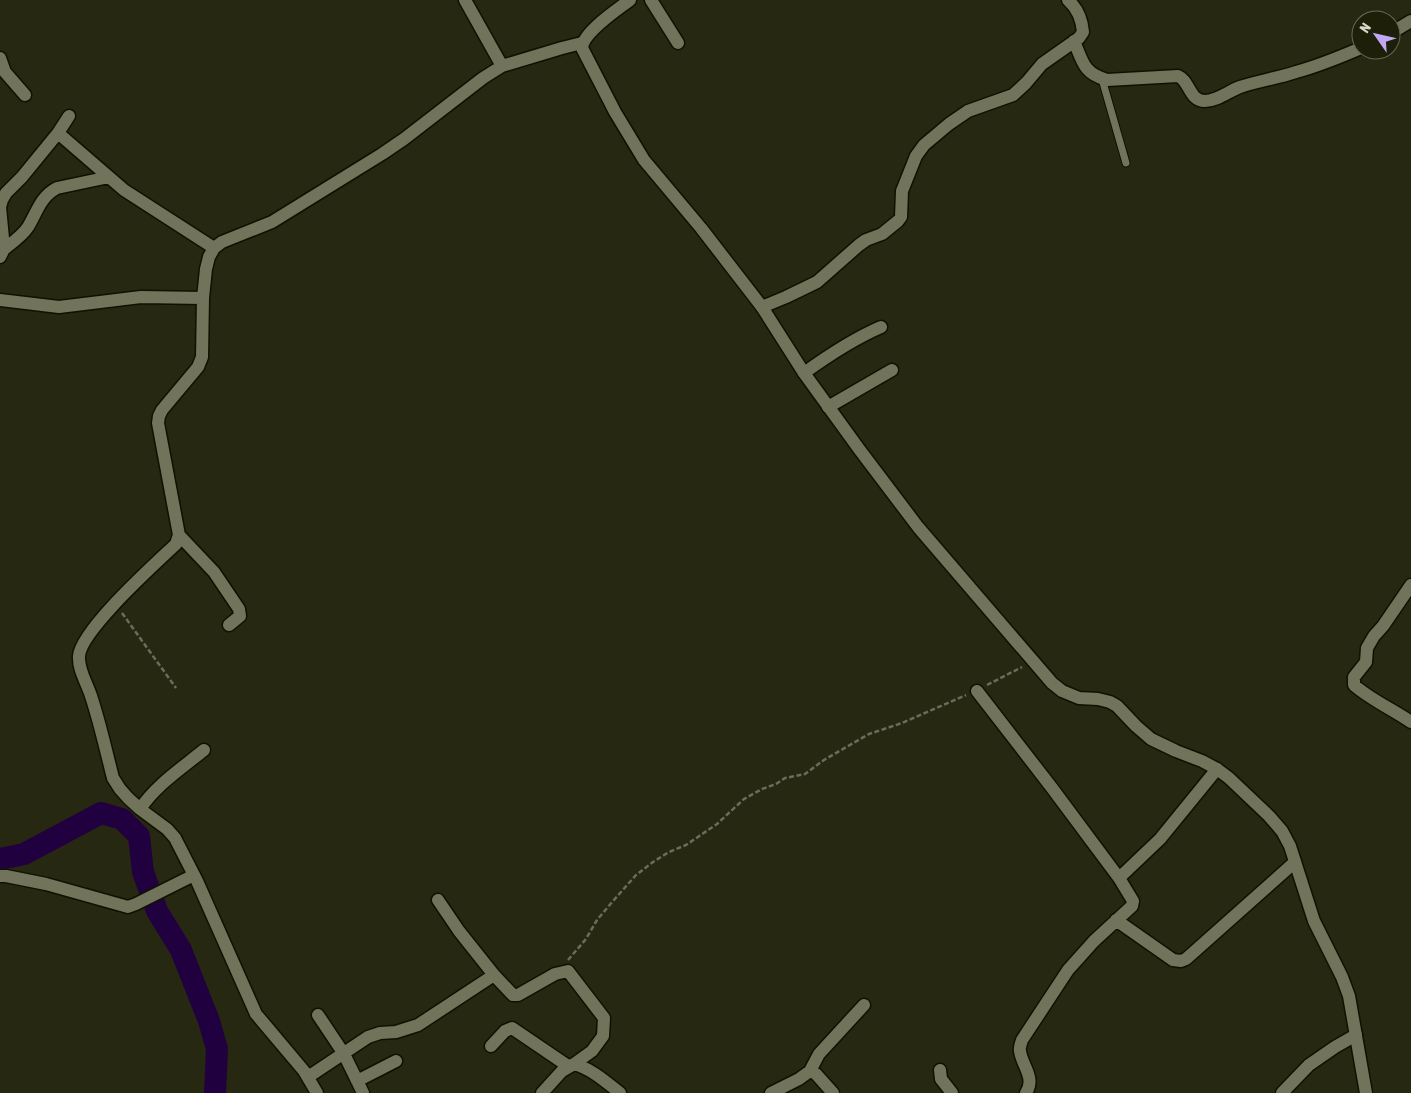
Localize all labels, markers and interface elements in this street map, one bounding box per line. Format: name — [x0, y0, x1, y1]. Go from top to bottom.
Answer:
north arrow — [1351, 10, 1401, 60]
text: N — [1356, 20, 1374, 36]

